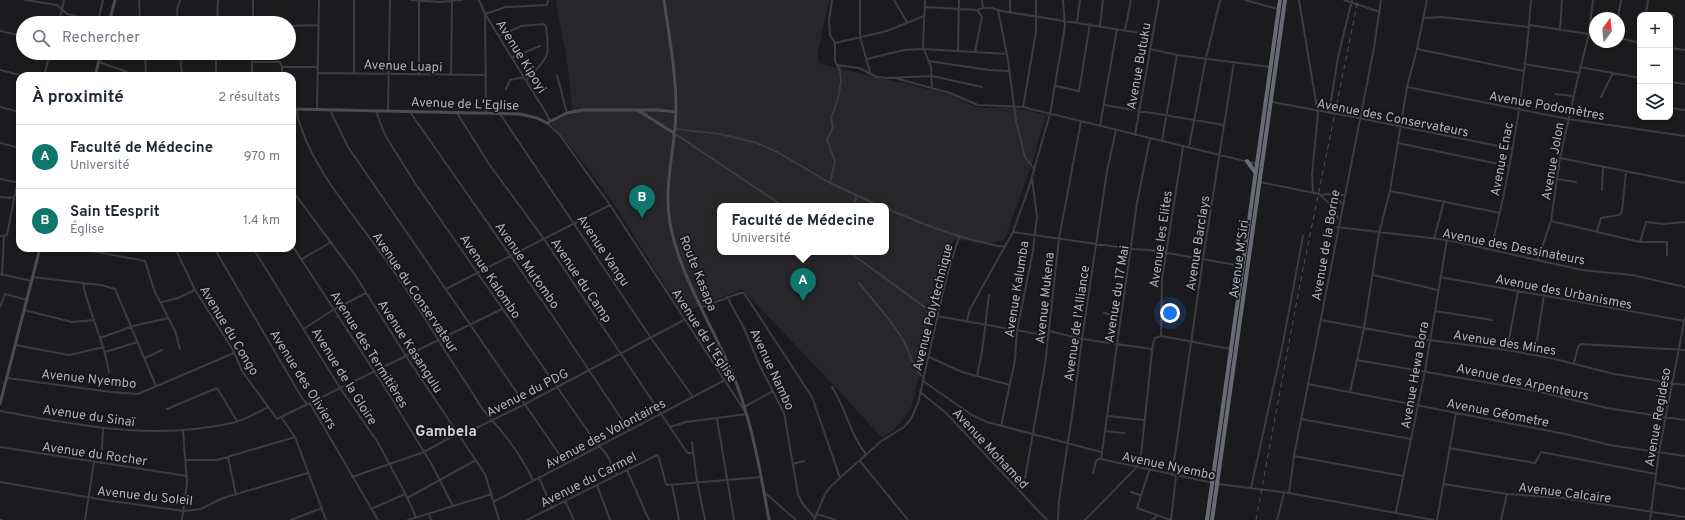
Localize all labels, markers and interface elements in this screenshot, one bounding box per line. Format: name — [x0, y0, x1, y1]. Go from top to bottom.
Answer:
north arrow — [1589, 12, 1625, 48]
map controls — [1637, 12, 1673, 120]
button: + — [1637, 12, 1673, 48]
search box — [16, 16, 296, 60]
street label: Avenue Kipoyi — [491, 17, 549, 97]
street label: Avenue Butuku — [1124, 21, 1156, 111]
icon: search — [30, 27, 52, 49]
text: Rechercher — [62, 29, 140, 48]
button: − — [1637, 48, 1673, 84]
street label: Avenue Luapi — [363, 58, 443, 76]
button: layers — [1637, 84, 1673, 120]
text: À proximité — [32, 87, 124, 109]
street label: Avenue Podomètres — [1488, 89, 1606, 125]
text: 2 résultats — [218, 90, 280, 106]
street label: Avenue de L'Eglise — [411, 95, 519, 115]
street label: Avenue des Conservateurs — [1315, 96, 1470, 142]
street label: Avenue Enac — [1488, 121, 1518, 198]
street label: Avenue Jolon — [1539, 121, 1569, 202]
text: Faculté de Médecine — [70, 139, 213, 158]
text: A — [40, 149, 50, 165]
text: 970 m — [244, 149, 280, 165]
text: Université — [70, 158, 129, 174]
pin: B — [629, 185, 655, 218]
street label: Avenue de la Borne — [1309, 189, 1345, 302]
street label: Avenue les Elites — [1147, 190, 1177, 289]
street label: Avenue Barclays — [1184, 194, 1214, 292]
text: Sain tEesprit — [70, 203, 160, 222]
popup — [717, 203, 889, 255]
street label: Avenue Vangu — [573, 212, 632, 290]
text: Faculté de Médecine — [731, 212, 875, 231]
text: B — [41, 213, 49, 229]
text: 1.4 km — [243, 213, 280, 229]
street label: Avenue M'Siri — [1227, 219, 1253, 300]
street label: Avenue Mutombo — [491, 220, 562, 313]
text: Église — [70, 222, 104, 238]
street label: Avenue des Dessinateurs — [1441, 226, 1586, 270]
street label: Avenue du Conservateur — [368, 229, 461, 357]
text: Université — [731, 231, 791, 247]
street label: Avenue Kalombo — [455, 232, 523, 322]
street label: Route Kasapa — [675, 234, 720, 314]
street label: Avenue du Camp — [546, 236, 614, 326]
street label: Avenue Kalumba — [1002, 240, 1034, 339]
street label: Avenue Polytechnique — [910, 242, 958, 373]
street label: Avenue du 17 Mai — [1102, 244, 1134, 344]
street label: Avenue Mukena — [1033, 252, 1059, 345]
street label: Avenue de l'Alliance — [1062, 264, 1094, 382]
pin: A — [790, 268, 816, 301]
street label: Avenue des Urbanismes — [1494, 272, 1633, 314]
street label: Avenue du Congo — [195, 283, 261, 379]
street label: Avenue de L'Eglise — [667, 286, 740, 386]
street label: Avenue des Termitières — [326, 289, 411, 411]
street label: Avenue Kasangulu — [373, 298, 445, 397]
your location — [1160, 303, 1180, 323]
street label: Avenue Hewa Bora — [1399, 320, 1433, 430]
street label: Avenue de la Gloire — [307, 325, 380, 429]
street label: Avenue des Oliviers — [265, 327, 339, 433]
street label: Avenue Nambo — [745, 327, 797, 413]
street label: Avenue des Mines — [1452, 328, 1557, 360]
street label: Avenue des Arpenteurs — [1455, 361, 1590, 405]
street label: Avenue du PDG — [484, 366, 572, 421]
street label: Avenue Nyembo — [40, 367, 137, 393]
street label: Avenue Regideso — [1642, 367, 1676, 468]
street label: Avenue des Volontaires — [543, 396, 669, 473]
street label: Avenue Géometre — [1445, 396, 1550, 432]
street label: Avenue du Sinaï — [42, 403, 136, 431]
street label: Avenue Mohamed — [948, 406, 1031, 493]
district label: Gambela — [415, 423, 477, 442]
street label: Avenue du Rocher — [41, 440, 148, 470]
street label: Avenue Nyembo — [1120, 449, 1217, 485]
street label: Avenue du Carmel — [538, 450, 640, 512]
street label: Avenue Calcaire — [1517, 480, 1612, 508]
street label: Avenue du Soleil — [96, 484, 193, 510]

